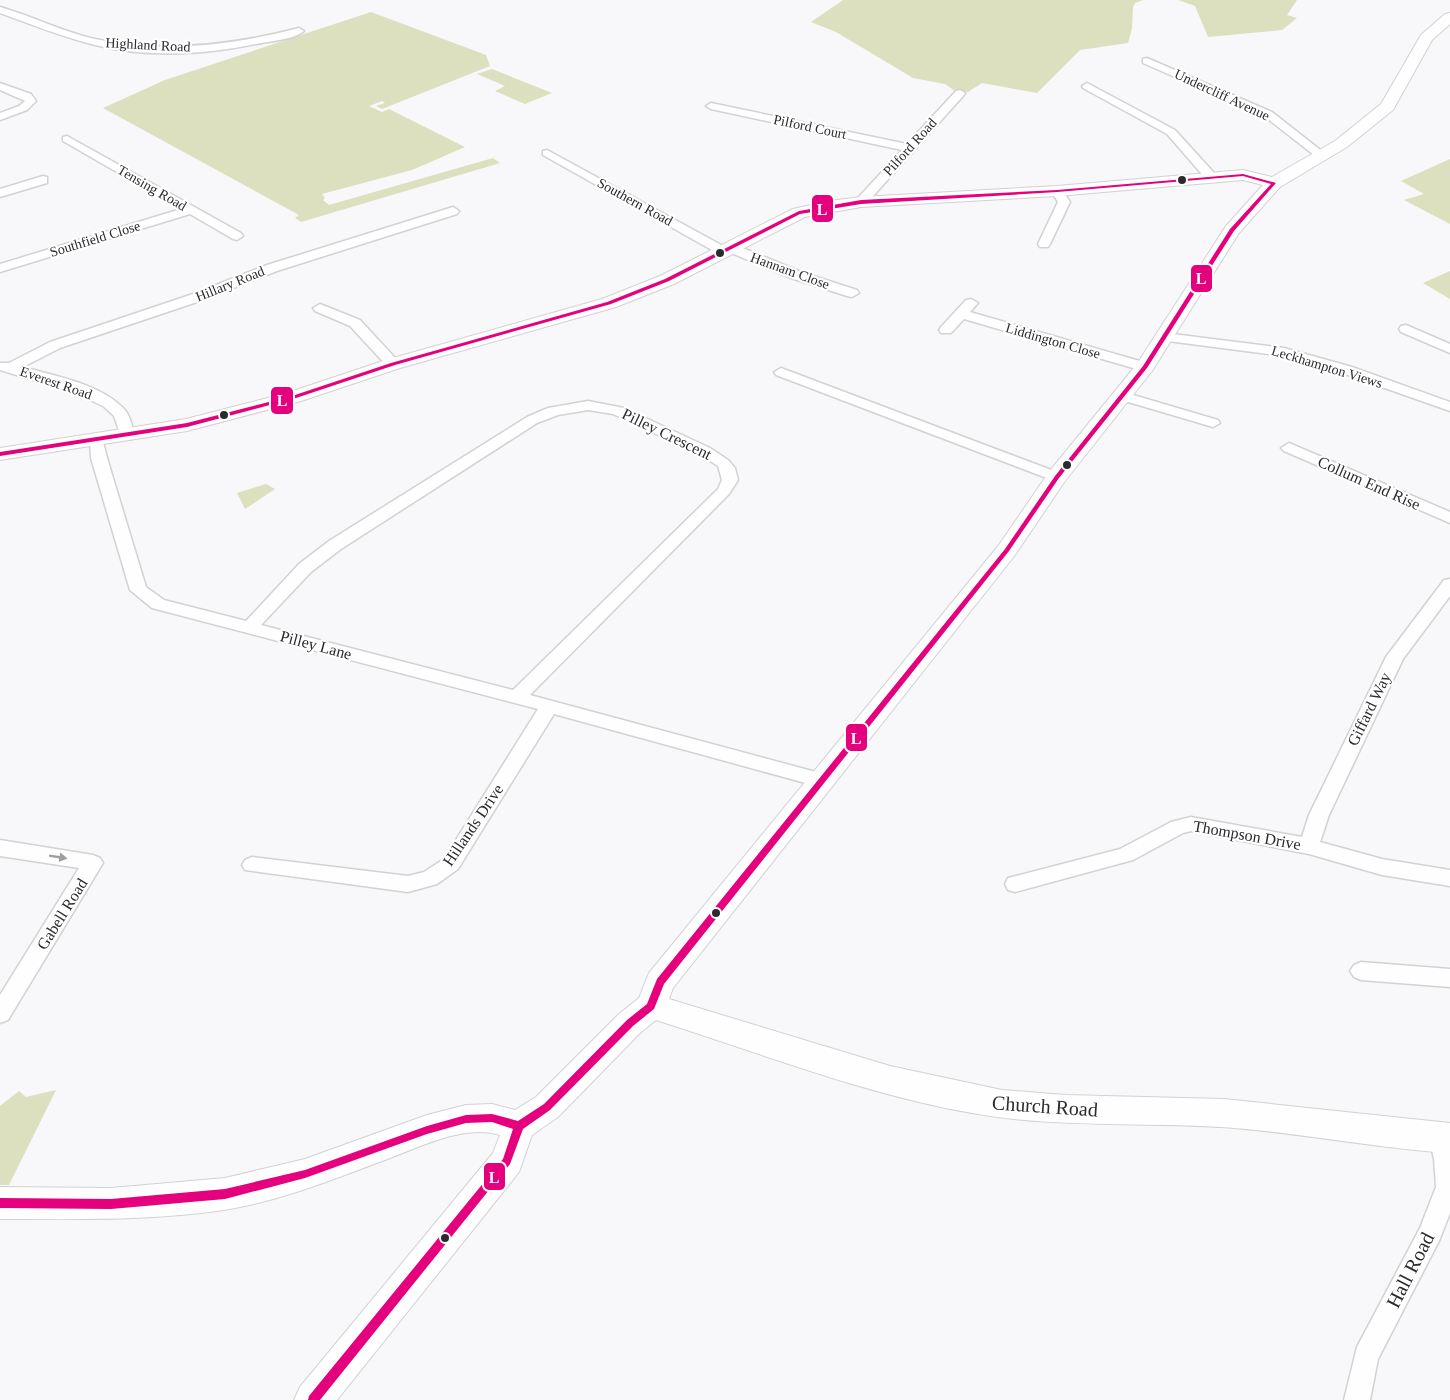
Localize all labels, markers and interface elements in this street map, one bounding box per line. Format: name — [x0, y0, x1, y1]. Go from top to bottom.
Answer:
street label: Highland Road — [105, 35, 191, 55]
street label: Undercliff Avenue — [1172, 66, 1272, 124]
street label: Pilford Court — [772, 112, 848, 142]
street label: Pilford Road — [880, 115, 940, 179]
street label: Tensing Road — [115, 162, 189, 214]
unlabelled marker — [1176, 174, 1188, 186]
street label: Southern Road — [595, 175, 675, 229]
line badge: L — [811, 194, 834, 223]
text: L — [817, 201, 827, 218]
street label: Southfield Close — [48, 218, 142, 260]
unlabelled marker — [714, 247, 726, 259]
street label: Hannam Close — [749, 250, 831, 292]
street label: Hillary Road — [193, 263, 267, 305]
line badge: L — [1190, 264, 1213, 293]
text: L — [1196, 270, 1206, 287]
street label: Liddington Close — [1004, 320, 1102, 362]
street label: Leckhampton Views — [1270, 343, 1384, 391]
street label: Everest Road — [18, 364, 94, 402]
line badge: L — [270, 386, 294, 415]
text: L — [277, 392, 287, 409]
street label: Pilley Crescent — [619, 405, 715, 464]
unlabelled marker — [218, 409, 230, 421]
street label: Collum End Rise — [1315, 453, 1423, 513]
unlabelled marker — [1061, 459, 1073, 471]
street label: Pilley Lane — [278, 627, 354, 664]
street label: Giffard Way — [1344, 670, 1395, 749]
line badge: L — [845, 723, 868, 752]
text: L — [851, 730, 861, 747]
street label: Hillands Drive — [439, 781, 507, 869]
street label: Thompson Drive — [1192, 817, 1302, 854]
one-way arrow — [48, 853, 67, 862]
street label: Gabell Road — [33, 875, 91, 953]
unlabelled marker — [710, 907, 722, 919]
street label: Church Road — [991, 1091, 1099, 1121]
line badge: L — [483, 1162, 506, 1191]
text: L — [489, 1169, 499, 1186]
street label: Hall Road — [1382, 1229, 1438, 1311]
unlabelled marker — [439, 1232, 451, 1244]

